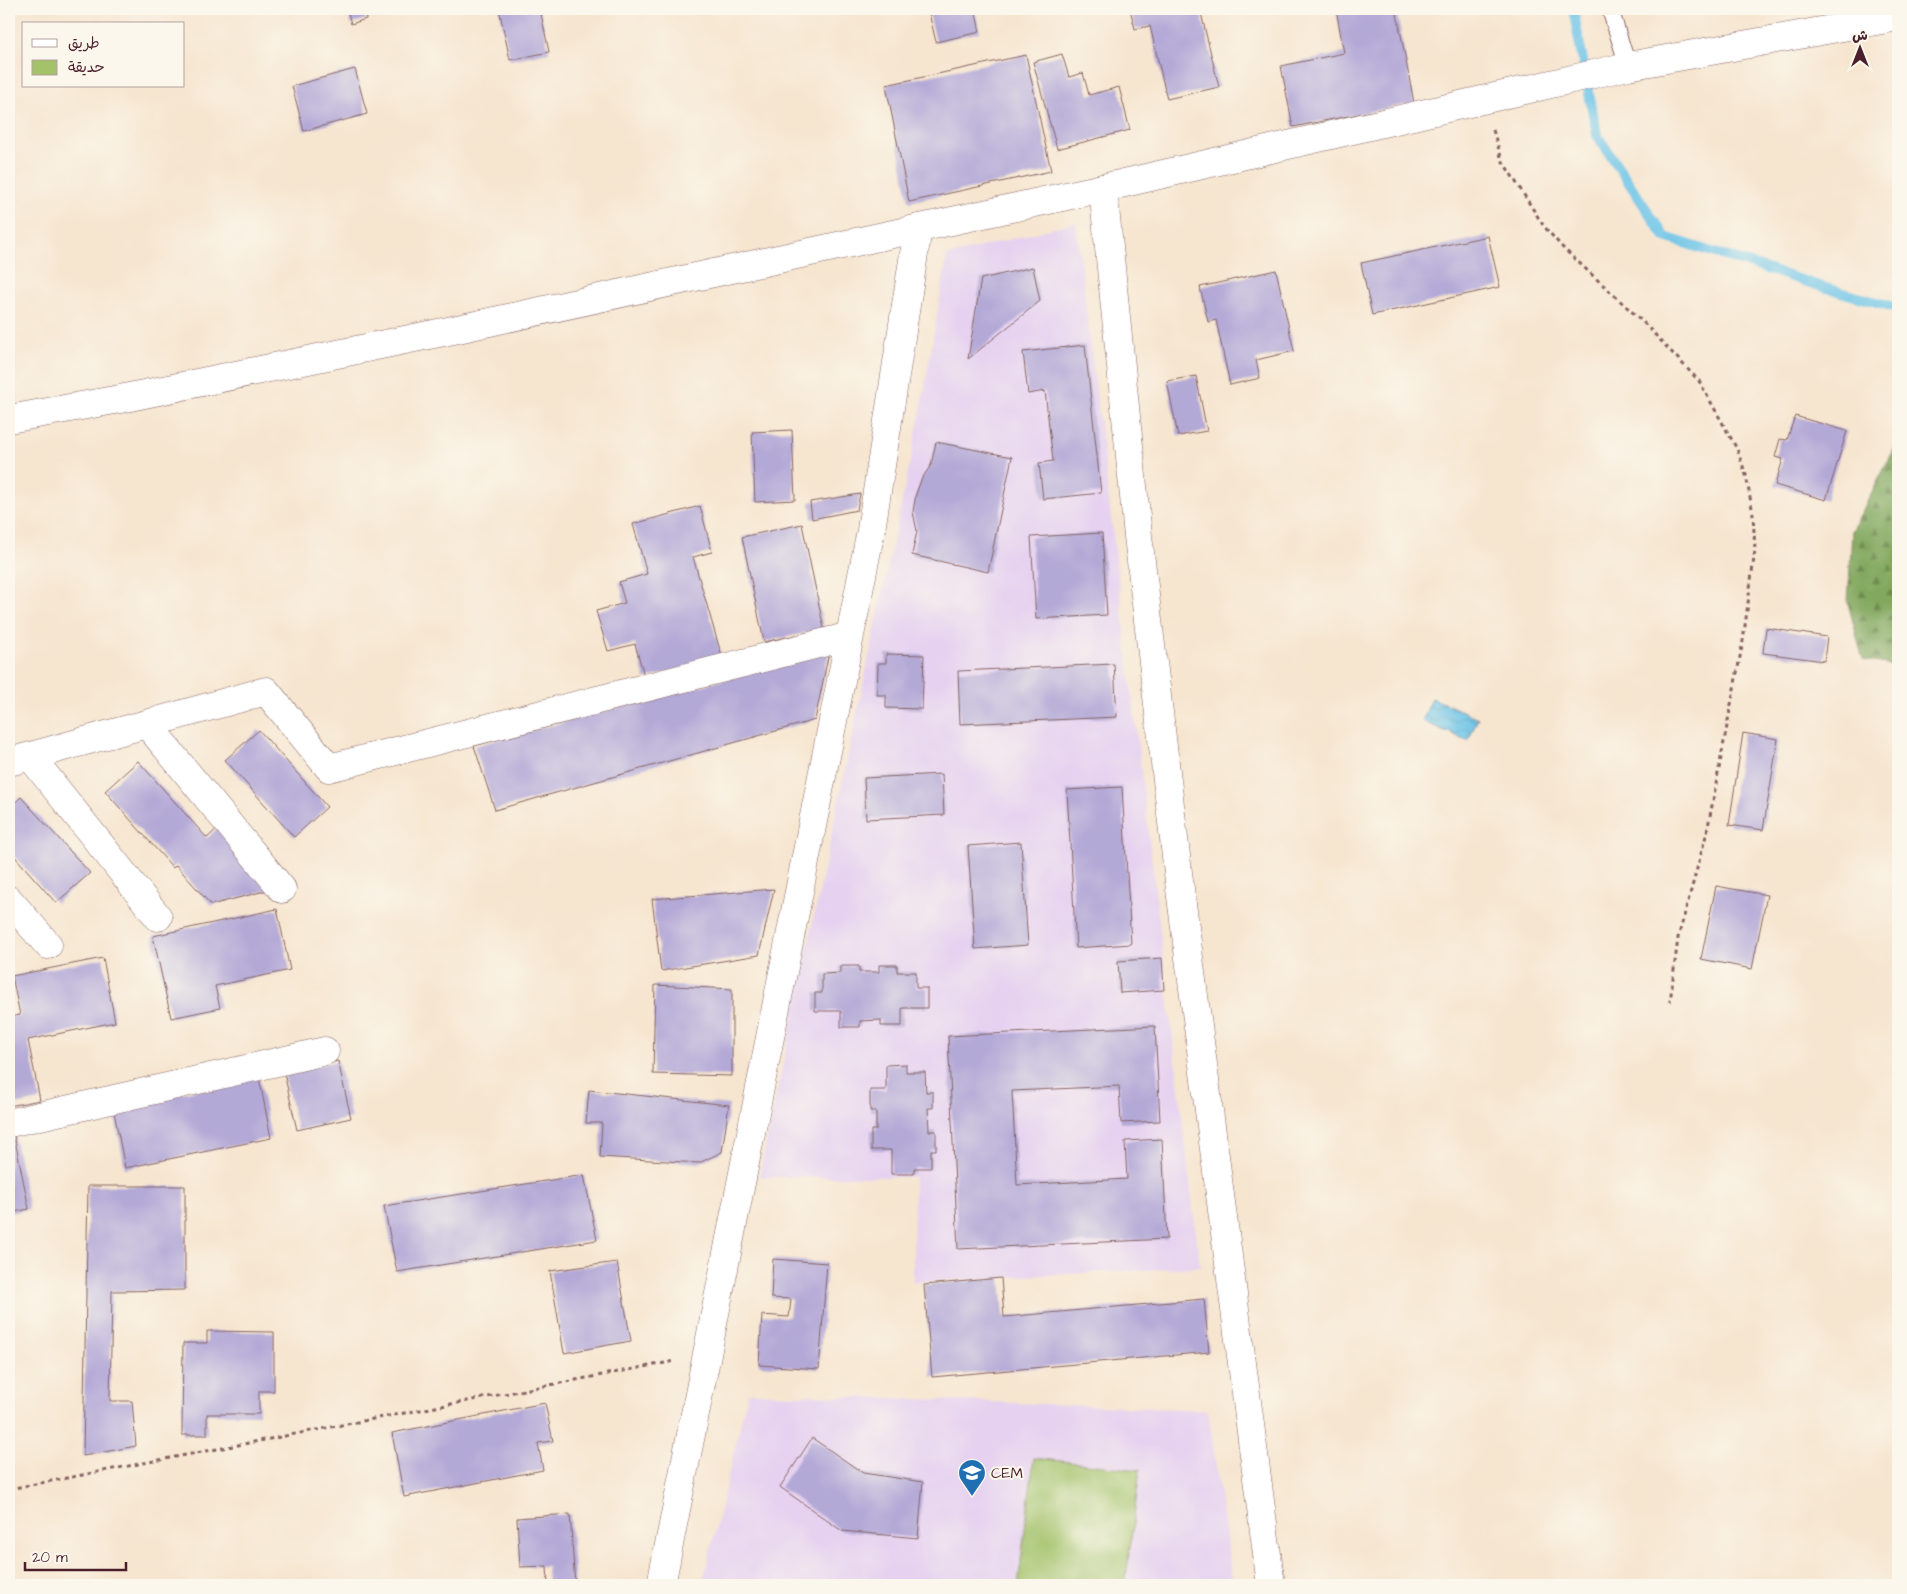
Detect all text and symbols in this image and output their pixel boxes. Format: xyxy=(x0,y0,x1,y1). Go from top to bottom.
legend xyxy=(22,22,185,88)
north arrow xyxy=(1834,22,1884,72)
text: ش xyxy=(1852,26,1868,46)
text: طريق xyxy=(68,33,100,54)
text: حديقة xyxy=(68,57,105,78)
school or university icon: CEM xyxy=(957,1458,987,1497)
place label: CEM xyxy=(991,1463,1023,1484)
scale bar xyxy=(25,1539,126,1571)
text: 20 m xyxy=(32,1547,68,1568)

